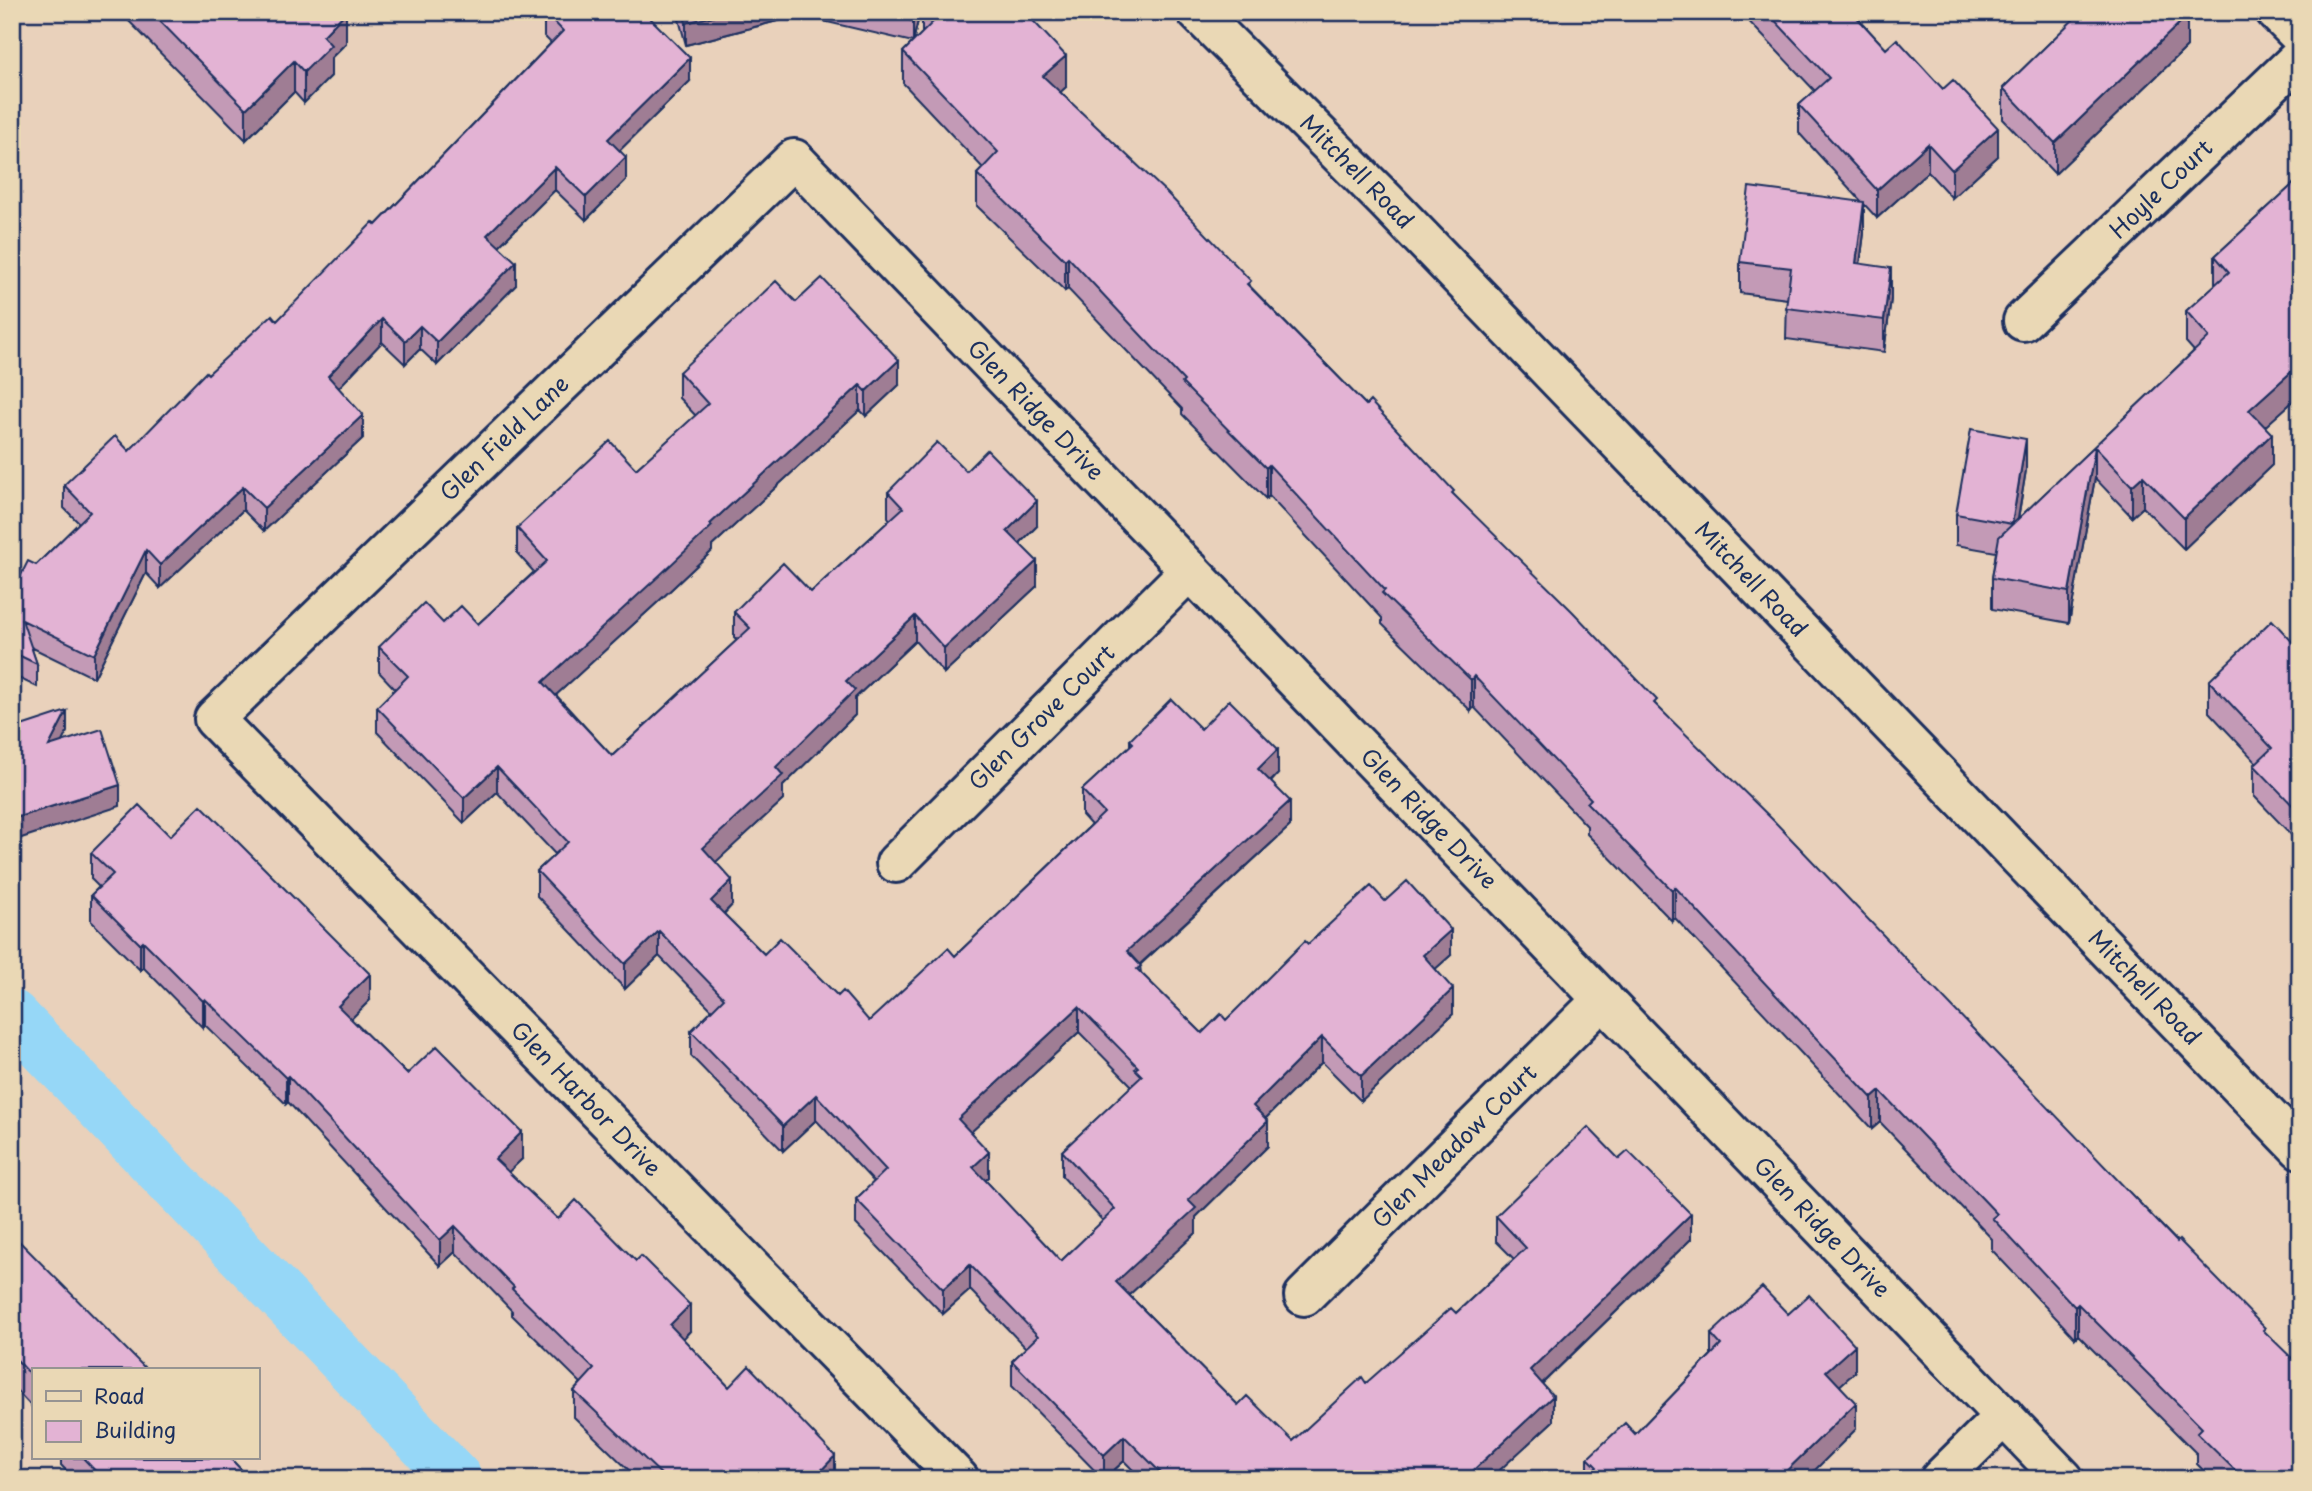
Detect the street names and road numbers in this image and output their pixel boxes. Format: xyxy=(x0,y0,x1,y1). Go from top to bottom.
street label: Mitchell Road xyxy=(1293,106,1423,236)
street label: Hoyle Court xyxy=(2101,130,2220,246)
street label: Glen Ridge Drive xyxy=(960,331,1113,488)
street label: Glen Field Lane xyxy=(431,366,576,509)
street label: Mitchell Road xyxy=(1687,512,1816,644)
street label: Glen Grove Court xyxy=(960,635,1122,798)
street label: Glen Ridge Drive xyxy=(1353,739,1506,896)
street label: Mitchell Road xyxy=(2081,921,2210,1053)
street label: Glen Harbor Drive xyxy=(503,1012,671,1184)
street label: Glen Meadow Court xyxy=(1363,1055,1544,1236)
street label: Glen Ridge Drive xyxy=(1746,1148,1899,1305)

